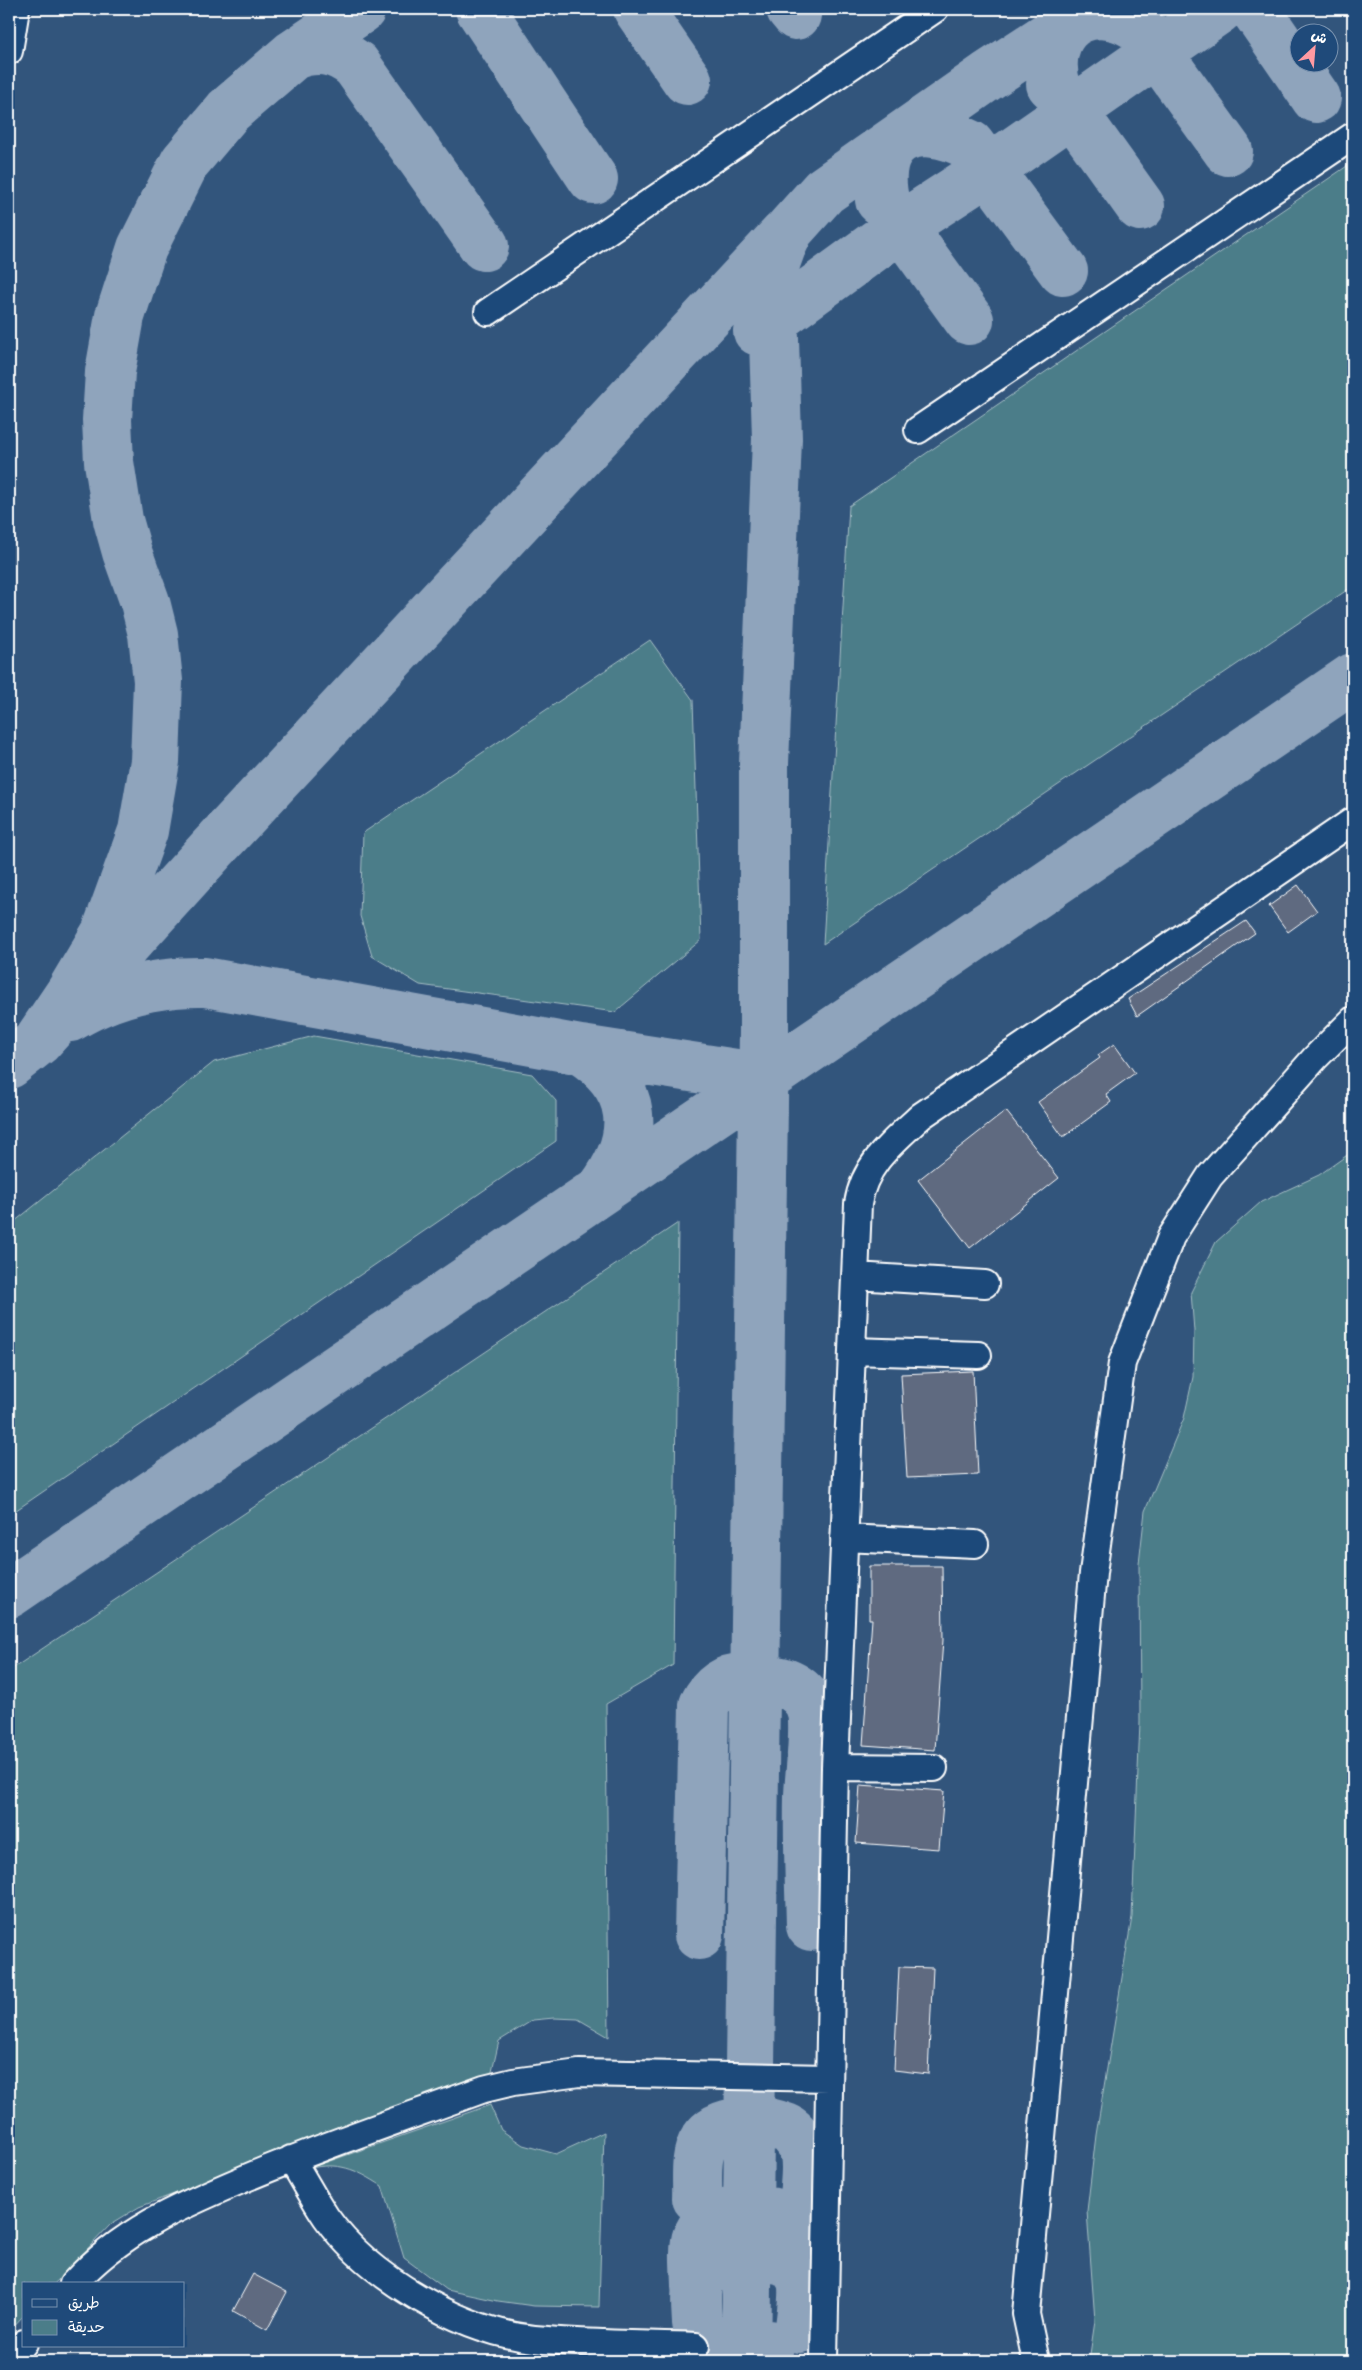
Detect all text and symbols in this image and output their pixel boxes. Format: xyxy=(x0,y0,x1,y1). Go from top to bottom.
north arrow xyxy=(1290,22,1340,72)
text: ش xyxy=(1309,26,1330,48)
legend xyxy=(22,2282,185,2348)
text: طريق xyxy=(68,2294,100,2313)
text: حديقة xyxy=(68,2318,105,2337)

